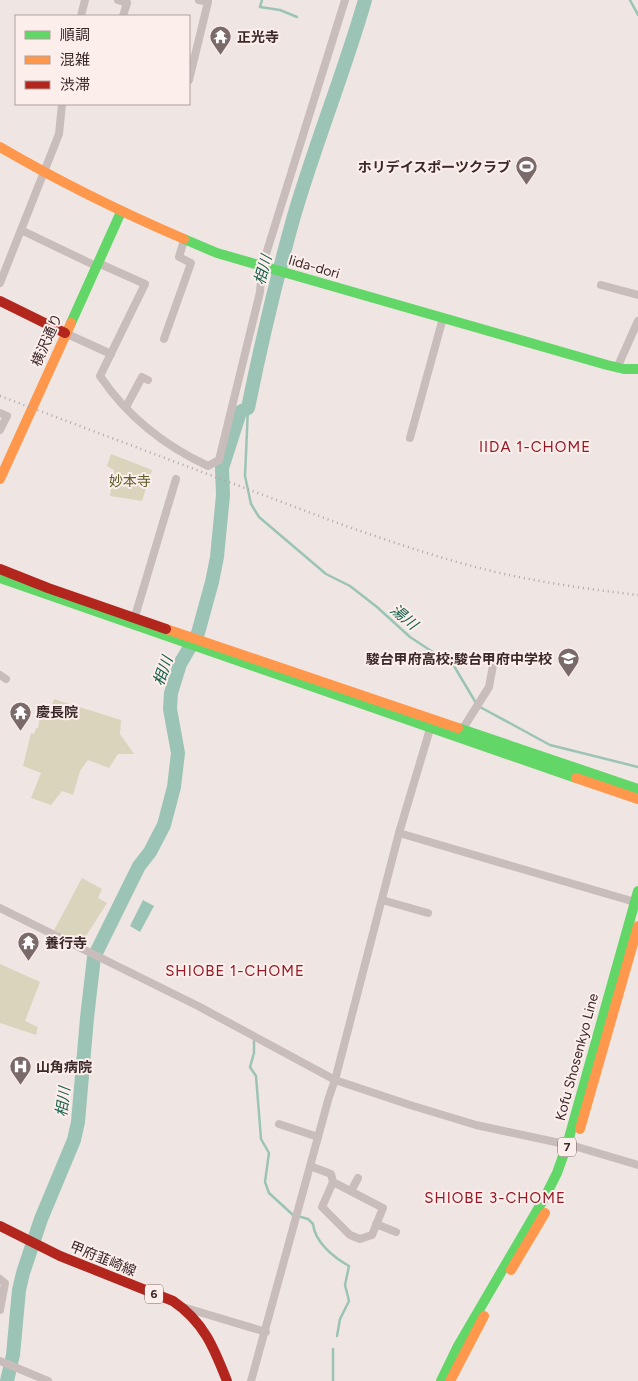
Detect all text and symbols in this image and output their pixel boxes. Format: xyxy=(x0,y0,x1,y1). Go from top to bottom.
legend xyxy=(15,15,190,105)
temple icon: 正光寺 xyxy=(209,25,233,56)
text: 順調 xyxy=(60,26,90,44)
place label: 正光寺 xyxy=(237,29,279,46)
text: 混雑 xyxy=(60,51,90,69)
text: 渋滞 xyxy=(60,76,90,94)
sports icon: ホリデイスポーツクラブ xyxy=(515,155,539,186)
place label: ホリデイスポーツクラブ xyxy=(358,159,511,176)
water label: 相川 xyxy=(250,251,276,287)
street label: Iida-dori xyxy=(286,252,342,282)
street label: 横沢通り xyxy=(28,311,66,369)
district label: IIDA 1-CHOME xyxy=(479,438,591,456)
park label: 妙本寺 xyxy=(109,473,151,490)
water label: 湯川 xyxy=(387,600,423,635)
school or university icon: 駿台甲府高校;駿台甲府中学校 xyxy=(556,647,580,678)
place label: 駿台甲府高校;駿台甲府中学校 xyxy=(366,651,552,668)
water label: 相川 xyxy=(150,652,177,688)
temple icon: 慶長院 xyxy=(8,700,32,731)
place label: 慶長院 xyxy=(36,704,78,721)
temple icon: 養行寺 xyxy=(17,931,41,962)
place label: 養行寺 xyxy=(45,935,87,952)
district label: SHIOBE 1-CHOME xyxy=(165,962,305,980)
street label: Kofu Shosenkyo Line xyxy=(552,991,602,1122)
hospital icon: 山角病院 xyxy=(8,1055,32,1086)
place label: 山角病院 xyxy=(36,1059,92,1076)
water label: 相川 xyxy=(52,1084,74,1118)
road number: 7 xyxy=(558,1138,576,1156)
district label: SHIOBE 3-CHOME xyxy=(424,1189,566,1207)
street label: 甲府韮崎線 xyxy=(67,1238,139,1280)
road number: 6 xyxy=(145,1285,163,1304)

